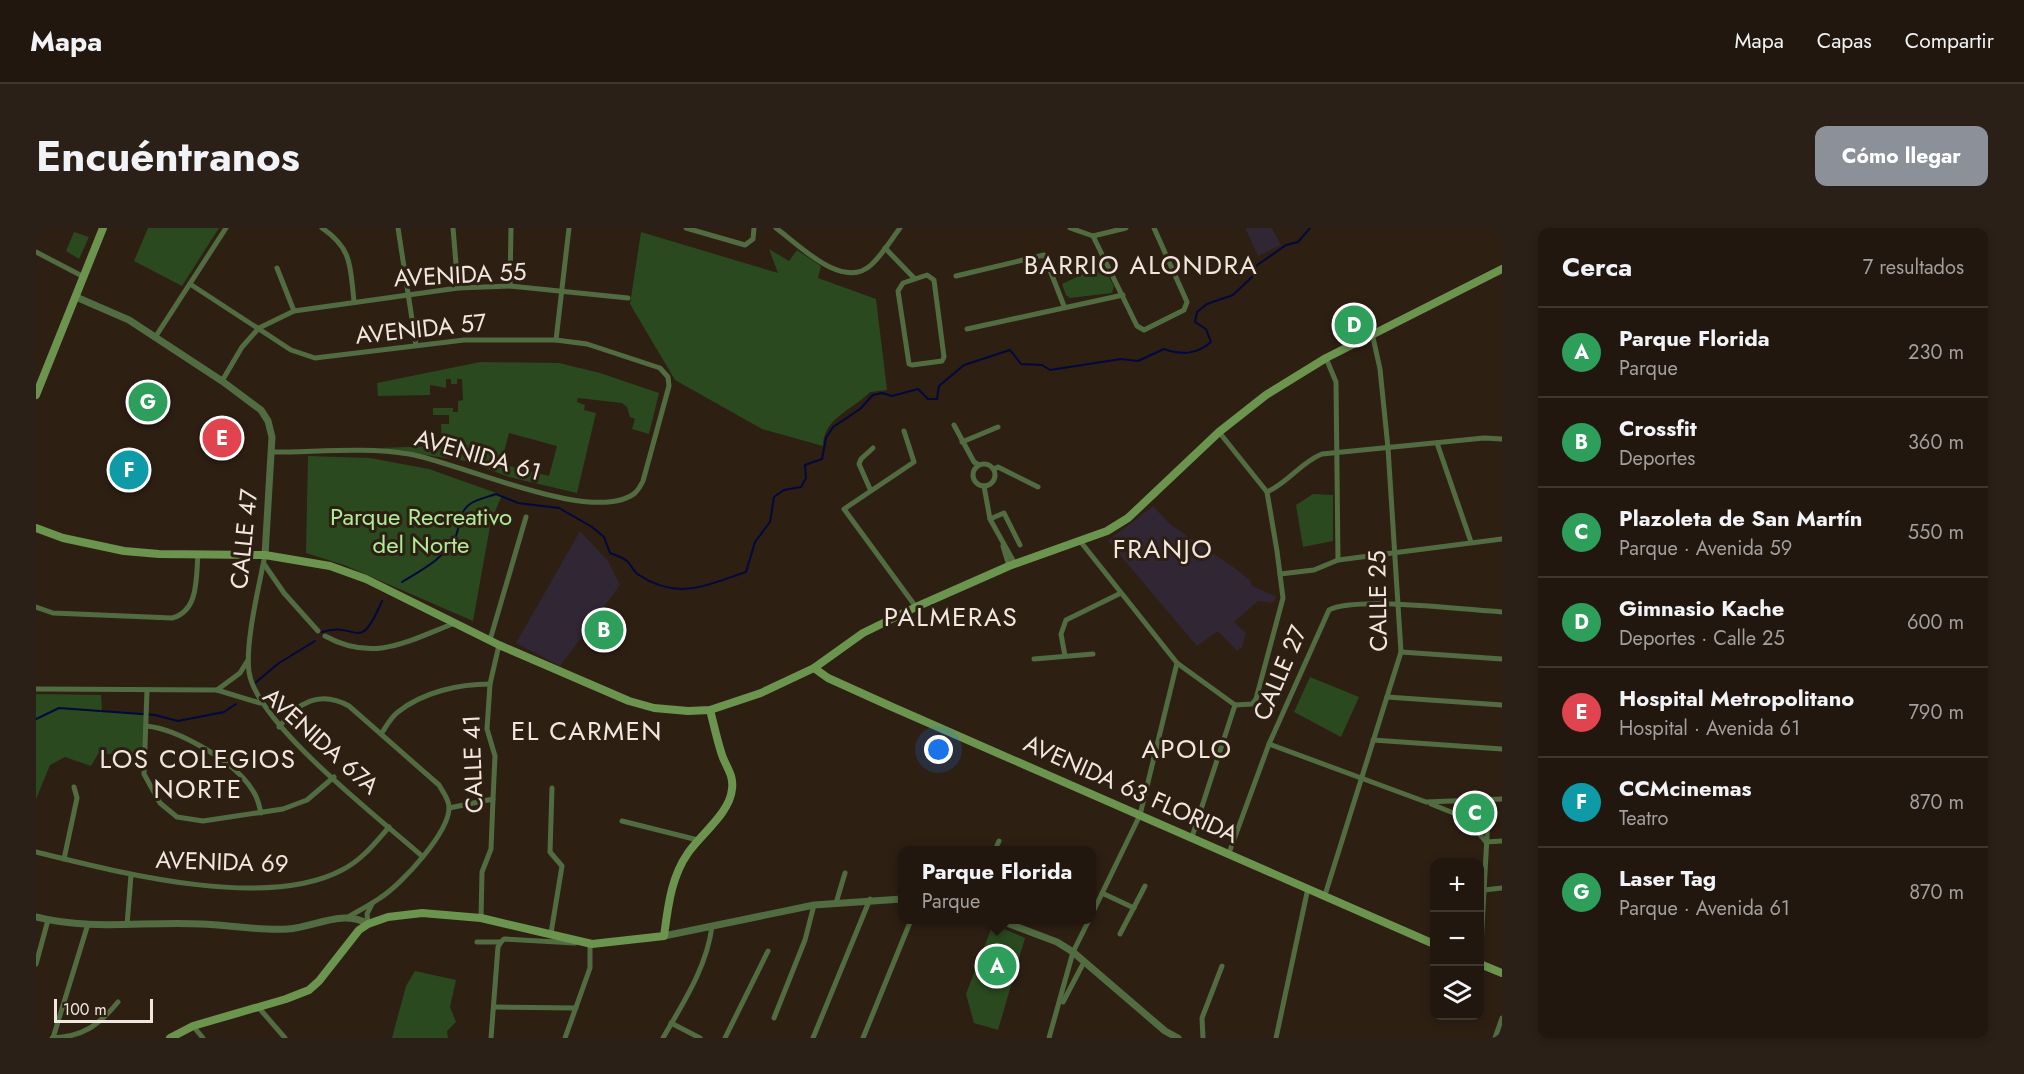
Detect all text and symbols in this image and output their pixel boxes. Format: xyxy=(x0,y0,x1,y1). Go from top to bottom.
text: Mapa xyxy=(30,21,102,62)
text: Mapa xyxy=(1735,26,1784,56)
text: Capas xyxy=(1817,26,1872,56)
text: Compartir xyxy=(1905,26,1994,56)
text: Encuéntranos xyxy=(36,126,300,187)
button: Cómo llegar xyxy=(1815,126,1988,186)
district label: BARRIO ALONDRA xyxy=(1024,246,1258,284)
text: Cerca xyxy=(1562,248,1632,286)
text: 7 resultados xyxy=(1863,253,1964,282)
street label: AVENIDA 55 xyxy=(393,254,527,295)
pin: D xyxy=(1334,302,1374,348)
street label: AVENIDA 57 xyxy=(354,304,489,353)
text: Parque Florida xyxy=(1619,322,1770,354)
text: A xyxy=(1574,338,1589,367)
text: 230 m xyxy=(1908,338,1964,367)
text: Parque xyxy=(1619,354,1678,383)
pin: G xyxy=(128,380,168,424)
text: Crossfit xyxy=(1619,412,1697,444)
pin: E xyxy=(202,416,242,460)
street label: AVENIDA 61 xyxy=(411,420,546,489)
text: B xyxy=(1575,428,1588,457)
text: 360 m xyxy=(1908,428,1964,457)
text: Deportes xyxy=(1619,444,1695,473)
pin: F xyxy=(110,448,148,492)
street label: CALLE 47 xyxy=(221,487,266,591)
park label: Parque Recreativo del Norte xyxy=(330,499,512,562)
text: Plazoleta de San Martín xyxy=(1619,502,1863,534)
text: C xyxy=(1574,518,1589,547)
text: 550 m xyxy=(1908,518,1964,547)
district label: FRANJO xyxy=(1113,530,1213,568)
text: Parque · Avenida 59 xyxy=(1619,534,1792,563)
street label: CALLE 25 xyxy=(1359,550,1396,652)
text: Gimnasio Kache xyxy=(1619,592,1784,624)
district label: PALMERAS xyxy=(884,598,1018,636)
pin: B xyxy=(584,608,624,652)
text: D xyxy=(1574,608,1589,637)
text: 600 m xyxy=(1907,608,1964,637)
street label: CALLE 27 xyxy=(1244,619,1315,726)
text: Deportes · Calle 25 xyxy=(1619,624,1785,653)
street label: AVENIDA 67A xyxy=(256,679,387,802)
text: Hospital Metropolitano xyxy=(1619,682,1854,714)
text: E xyxy=(1575,698,1588,727)
text: 790 m xyxy=(1908,698,1964,727)
district label: EL CARMEN xyxy=(511,712,663,750)
street label: CALLE 41 xyxy=(453,714,492,814)
text: Hospital · Avenida 61 xyxy=(1619,714,1800,743)
street label: AVENIDA 63 FLORIDA xyxy=(1018,725,1244,852)
district label: APOLO xyxy=(1142,730,1232,768)
your location xyxy=(924,735,953,764)
district label: LOS COLEGIOS NORTE xyxy=(99,740,297,808)
text: CCMcinemas xyxy=(1619,772,1752,804)
text: F xyxy=(1576,788,1587,817)
text: 870 m xyxy=(1909,788,1964,817)
pin: C xyxy=(1456,790,1494,836)
text: Teatro xyxy=(1619,804,1669,833)
street label: AVENIDA 69 xyxy=(155,842,289,881)
popup xyxy=(898,846,1096,924)
text: Parque Florida xyxy=(922,855,1072,887)
map controls xyxy=(1430,858,1484,1020)
button: + xyxy=(1430,858,1484,912)
text: Laser Tag xyxy=(1619,862,1716,894)
text: G xyxy=(1573,878,1590,907)
text: 870 m xyxy=(1909,878,1964,907)
text: Parque xyxy=(922,887,980,916)
text: Parque · Avenida 61 xyxy=(1619,894,1790,923)
button: − xyxy=(1430,912,1484,966)
pin: A xyxy=(978,944,1016,988)
button: layers xyxy=(1430,966,1484,1020)
scale bar xyxy=(54,996,153,1024)
text: 100 m xyxy=(63,998,107,1021)

